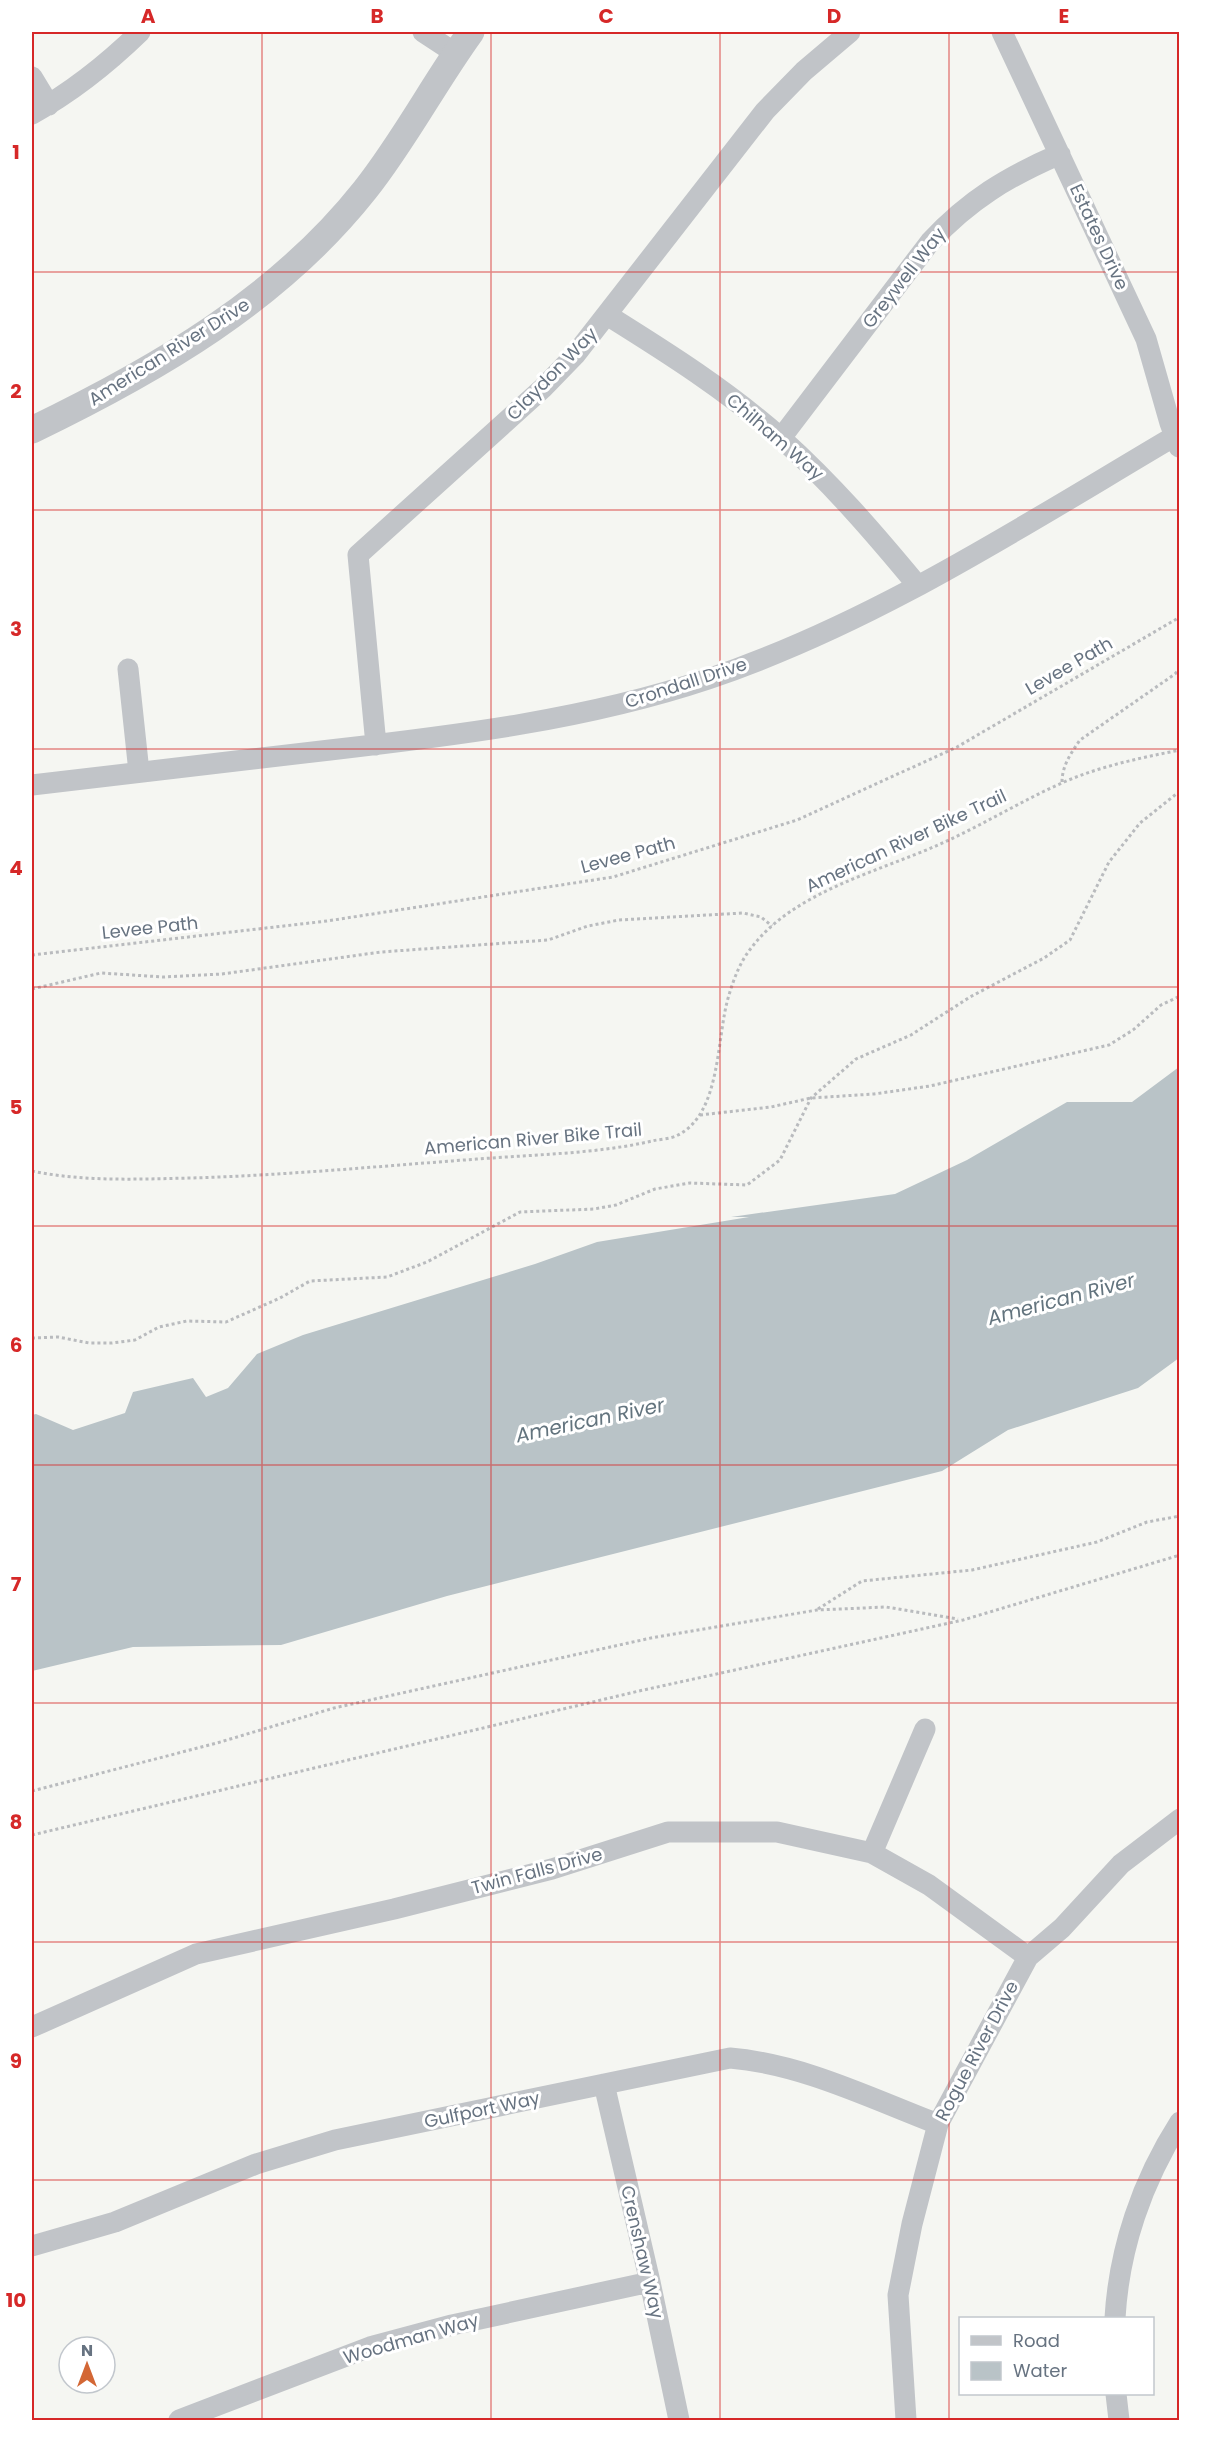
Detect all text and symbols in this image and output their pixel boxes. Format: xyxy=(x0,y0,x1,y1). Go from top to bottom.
text: A xyxy=(141,2,156,30)
text: B xyxy=(370,2,384,30)
text: C xyxy=(598,2,614,30)
text: D xyxy=(827,2,841,30)
text: E xyxy=(1059,2,1069,30)
text: 1 xyxy=(12,138,20,166)
street label: Estates Drive xyxy=(1064,180,1135,294)
street label: Greywell Way xyxy=(856,222,951,333)
street label: American River Drive xyxy=(83,292,254,411)
street label: Claydon Way xyxy=(501,322,602,426)
text: 2 xyxy=(10,377,22,405)
street label: Chilham Way xyxy=(721,387,829,486)
text: 3 xyxy=(10,615,22,643)
street label: Levee Path xyxy=(1021,631,1117,701)
street label: Crondall Drive xyxy=(622,651,750,714)
street label: American River Bike Trail xyxy=(801,783,1010,898)
street label: Levee Path xyxy=(578,830,678,879)
text: 4 xyxy=(9,854,23,882)
street label: Levee Path xyxy=(100,910,199,945)
text: 5 xyxy=(10,1093,23,1121)
street label: American River Bike Trail xyxy=(423,1117,643,1160)
water label: American River xyxy=(983,1266,1138,1332)
text: 6 xyxy=(10,1331,22,1359)
water label: American River xyxy=(512,1390,667,1450)
text: 7 xyxy=(11,1570,22,1598)
text: 8 xyxy=(10,1808,22,1836)
street label: Twin Falls Drive xyxy=(469,1841,605,1900)
street label: Rogue River Drive xyxy=(929,1976,1024,2125)
text: 9 xyxy=(10,2047,22,2075)
street label: Gulfport Way xyxy=(422,2085,542,2134)
street label: Crenshaw Way xyxy=(615,2183,670,2321)
text: 10 xyxy=(6,2286,26,2314)
street label: Woodman Way xyxy=(340,2307,481,2370)
legend xyxy=(959,2317,1154,2395)
text: Road xyxy=(1013,2328,1060,2353)
north arrow xyxy=(57,2335,117,2395)
text: N xyxy=(81,2339,93,2362)
text: Water xyxy=(1013,2358,1067,2383)

